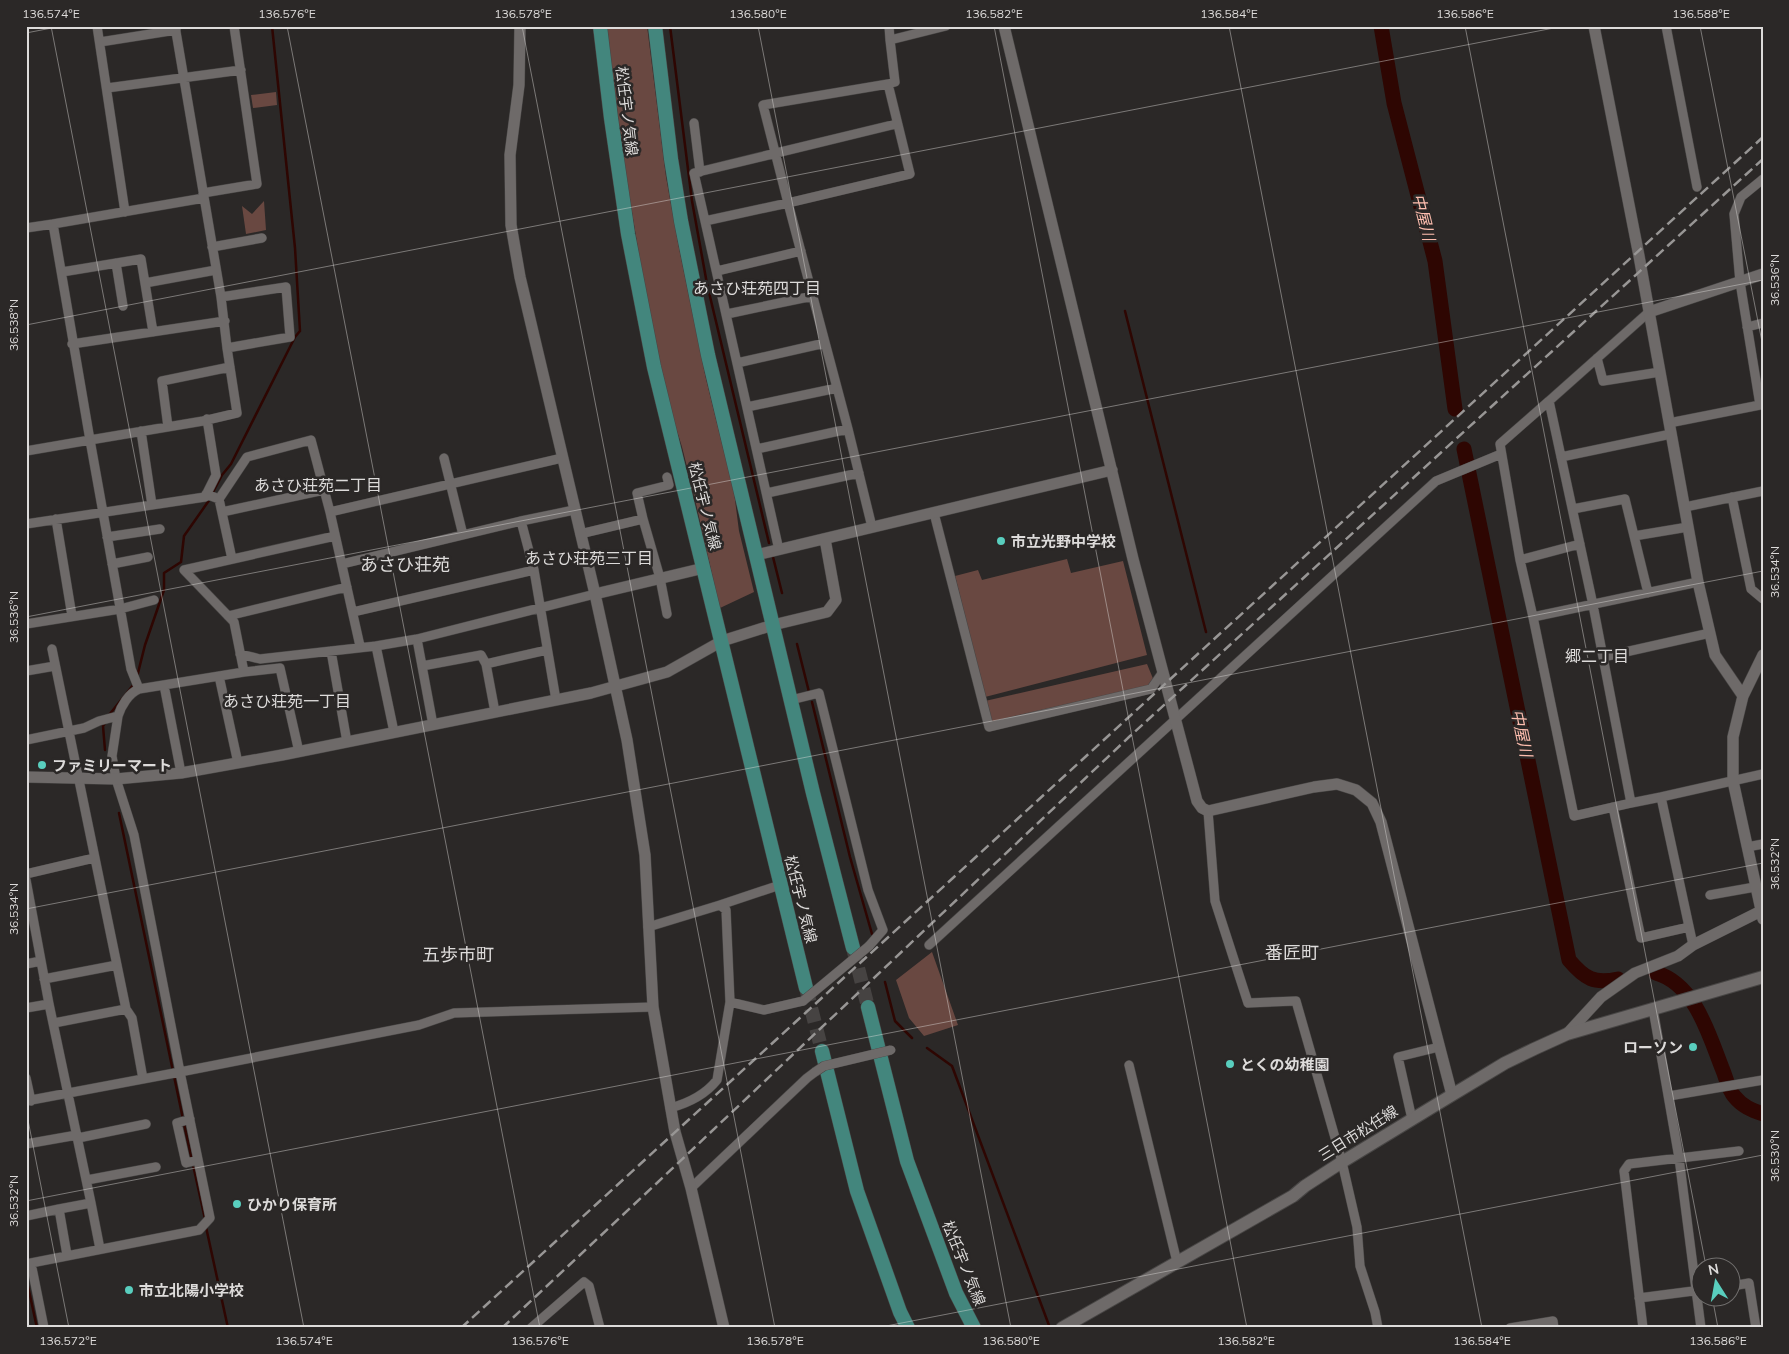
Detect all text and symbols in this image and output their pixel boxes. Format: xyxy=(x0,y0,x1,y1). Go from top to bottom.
text: 136.574°E xyxy=(22,6,80,21)
text: 136.576°E xyxy=(258,6,316,21)
text: 136.578°E xyxy=(494,6,552,21)
text: 136.580°E xyxy=(729,6,787,21)
text: 136.582°E xyxy=(965,6,1023,21)
text: 136.584°E xyxy=(1200,6,1258,21)
text: 136.586°E xyxy=(1436,6,1494,21)
text: 136.588°E xyxy=(1672,6,1730,21)
street label: 松任宇ノ気線 xyxy=(612,65,642,157)
water label: 中屋川 xyxy=(1408,191,1440,245)
text: 36.536°N xyxy=(1767,254,1782,306)
district label: あさひ荘苑四丁目 xyxy=(693,278,821,298)
text: 36.538°N xyxy=(6,299,21,351)
street label: 松任宇ノ気線 xyxy=(685,460,725,552)
district label: あさひ荘苑二丁目 xyxy=(254,475,382,495)
place label: 市立光野中学校 xyxy=(1011,532,1116,551)
marker: 市立光野中学校 xyxy=(995,535,1007,547)
text: 36.534°N xyxy=(1767,546,1782,598)
district label: あさひ荘苑三丁目 xyxy=(525,548,653,568)
district label: あさひ荘苑 xyxy=(360,553,450,576)
text: 36.536°N xyxy=(6,591,21,643)
district label: 郷二丁目 xyxy=(1565,646,1629,666)
district label: あさひ荘苑一丁目 xyxy=(223,691,351,711)
water label: 中屋川 xyxy=(1507,707,1537,761)
place label: ファミリーマート xyxy=(52,756,172,775)
marker: ファミリーマート xyxy=(36,759,48,771)
text: 36.532°N xyxy=(1767,838,1782,890)
street label: 松任宇ノ気線 xyxy=(781,853,821,945)
text: 36.534°N xyxy=(6,883,21,935)
district label: 番匠町 xyxy=(1265,941,1319,964)
district label: 五歩市町 xyxy=(422,943,494,966)
place label: ローソン xyxy=(1623,1038,1683,1057)
marker: ローソン xyxy=(1687,1041,1699,1053)
place label: とくの幼稚園 xyxy=(1240,1055,1330,1074)
marker: とくの幼稚園 xyxy=(1224,1058,1236,1070)
street label: 三日市松任線 xyxy=(1315,1101,1401,1165)
text: 36.530°N xyxy=(1767,1130,1782,1182)
text: 36.532°N xyxy=(6,1175,21,1227)
place label: ひかり保育所 xyxy=(247,1195,337,1214)
marker: ひかり保育所 xyxy=(231,1198,243,1210)
street label: 松任宇ノ気線 xyxy=(938,1218,990,1308)
north arrow xyxy=(1692,1256,1742,1306)
text: N xyxy=(1707,1259,1720,1279)
place label: 市立北陽小学校 xyxy=(139,1281,244,1300)
marker: 市立北陽小学校 xyxy=(123,1284,135,1296)
text: 136.572°E xyxy=(39,1333,97,1348)
text: 136.574°E xyxy=(275,1333,333,1348)
text: 136.576°E xyxy=(511,1333,569,1348)
text: 136.578°E xyxy=(746,1333,804,1348)
text: 136.580°E xyxy=(982,1333,1040,1348)
text: 136.582°E xyxy=(1217,1333,1275,1348)
text: 136.584°E xyxy=(1453,1333,1511,1348)
text: 136.586°E xyxy=(1689,1333,1747,1348)

